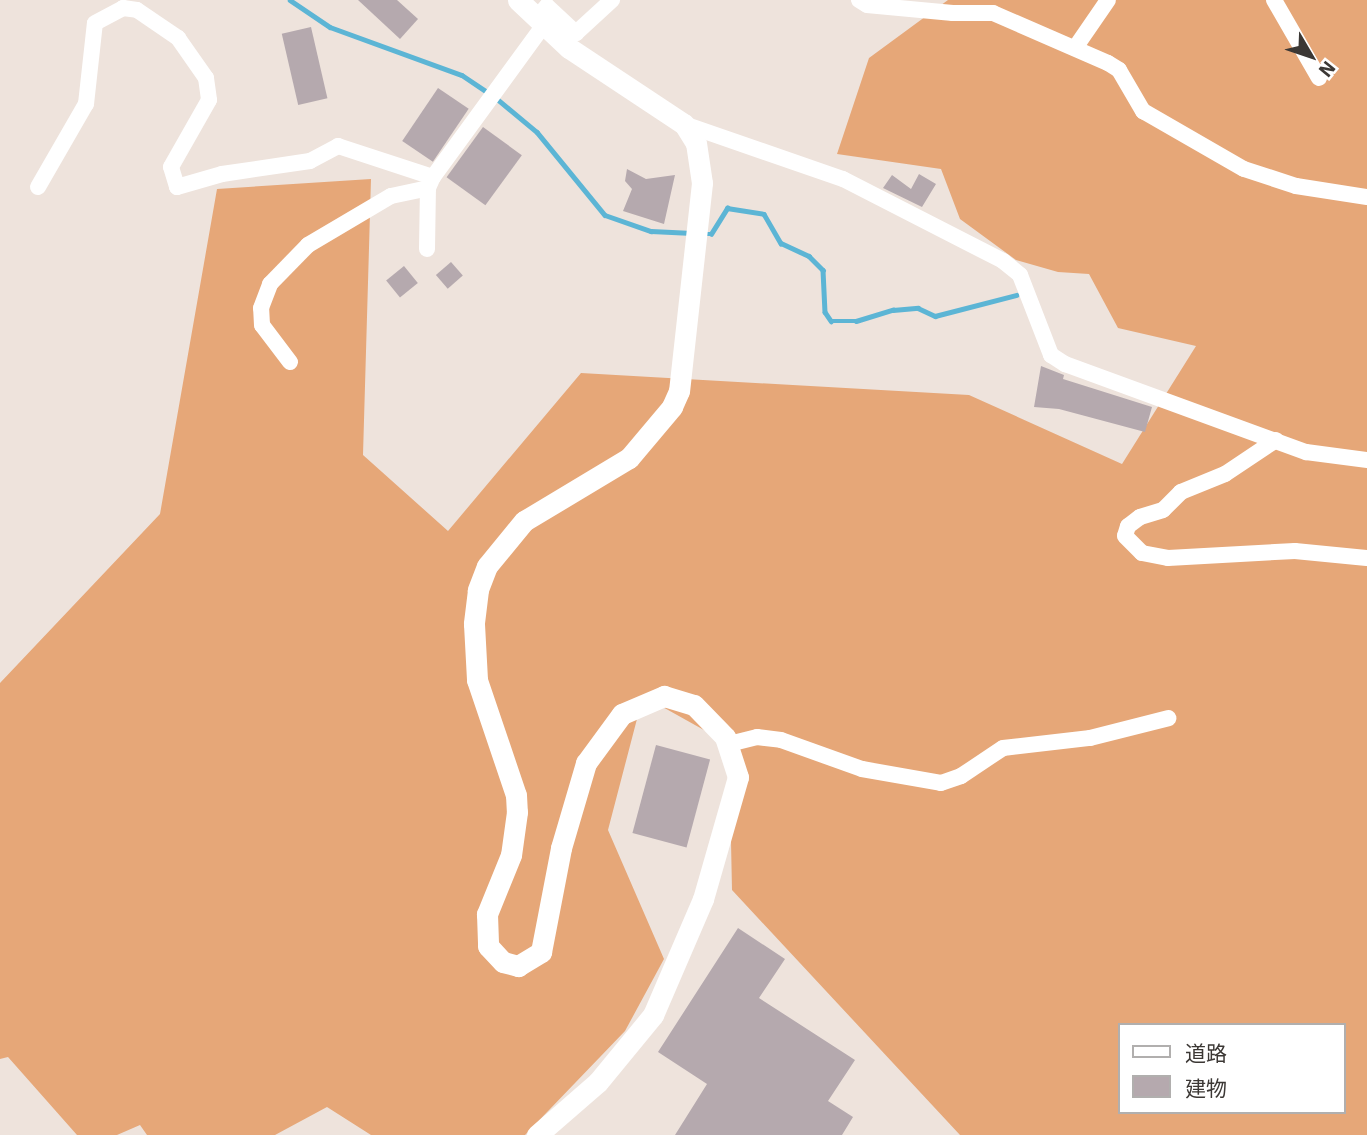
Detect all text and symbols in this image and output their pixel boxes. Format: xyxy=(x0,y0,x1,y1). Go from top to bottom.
north arrow xyxy=(1276,21,1346,91)
text: N xyxy=(1314,56,1341,82)
legend xyxy=(1118,1023,1346,1114)
text: 道路 xyxy=(1185,1039,1227,1067)
text: 建物 xyxy=(1185,1074,1227,1102)

